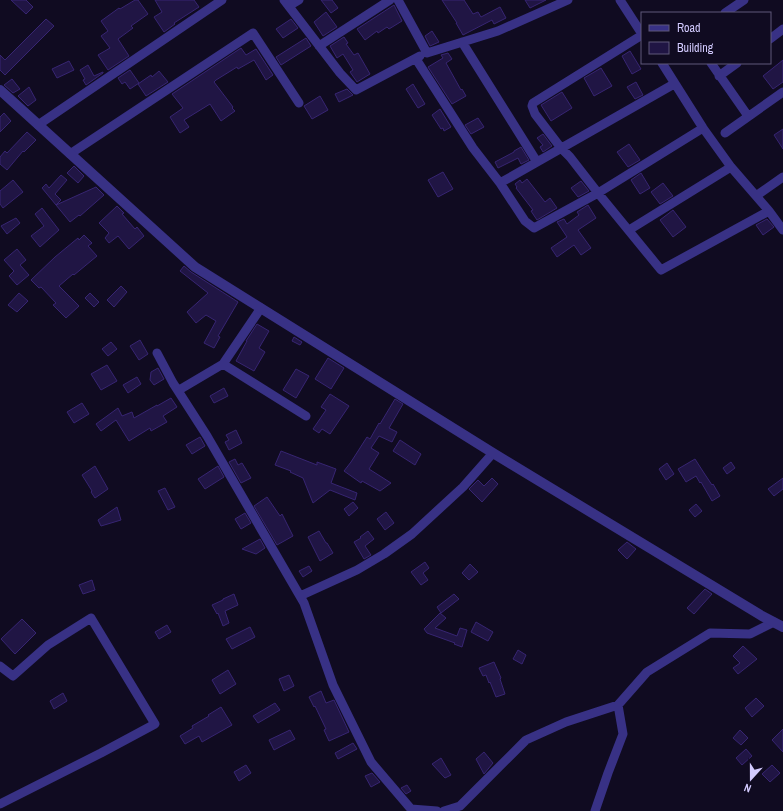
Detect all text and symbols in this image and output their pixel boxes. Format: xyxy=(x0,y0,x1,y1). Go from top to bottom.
legend xyxy=(641,12,771,64)
text: Road xyxy=(677,20,701,36)
text: Building xyxy=(677,40,714,56)
north arrow xyxy=(731,759,771,799)
text: N xyxy=(742,781,753,796)

